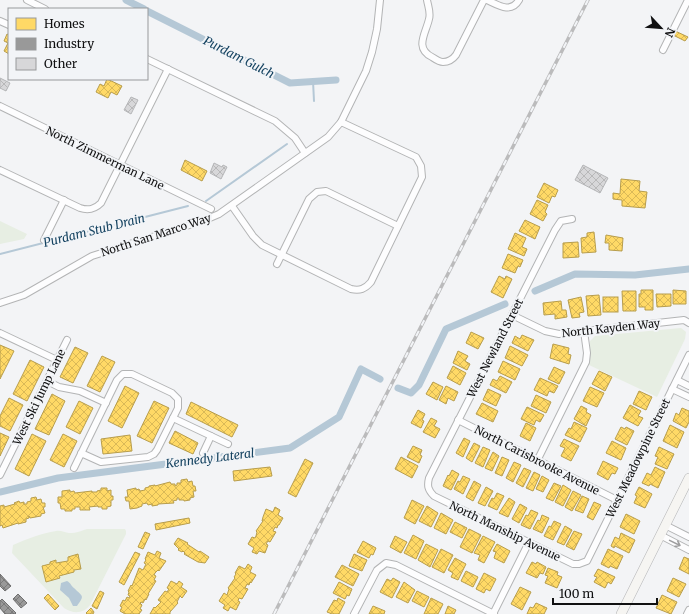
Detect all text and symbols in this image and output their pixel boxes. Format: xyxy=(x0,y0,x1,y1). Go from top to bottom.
legend xyxy=(8,8,148,80)
north arrow xyxy=(641,8,681,48)
text: Homes xyxy=(44,16,85,31)
text: N xyxy=(662,25,678,40)
water label: Purdam Gulch xyxy=(201,33,277,81)
text: Industry xyxy=(44,36,94,51)
text: Other xyxy=(44,56,78,71)
street label: North Zimmerman Lane xyxy=(44,123,167,193)
water label: Purdam Stub Drain xyxy=(42,210,146,250)
street label: North San Marco Way xyxy=(99,210,213,259)
street label: West Newland Street xyxy=(463,295,526,401)
street label: North Kayden Way xyxy=(561,316,661,340)
street label: West Ski Jump Lane xyxy=(9,347,68,448)
street label: West Meadowpine Street xyxy=(603,395,673,521)
street label: North Carisbrooke Avenue xyxy=(472,422,602,498)
water label: Kennedy Lateral xyxy=(164,445,256,471)
street label: North Manship Avenue xyxy=(447,498,563,564)
one-way arrow xyxy=(668,539,680,547)
scale bar xyxy=(553,580,657,606)
text: 100 m xyxy=(559,586,594,601)

